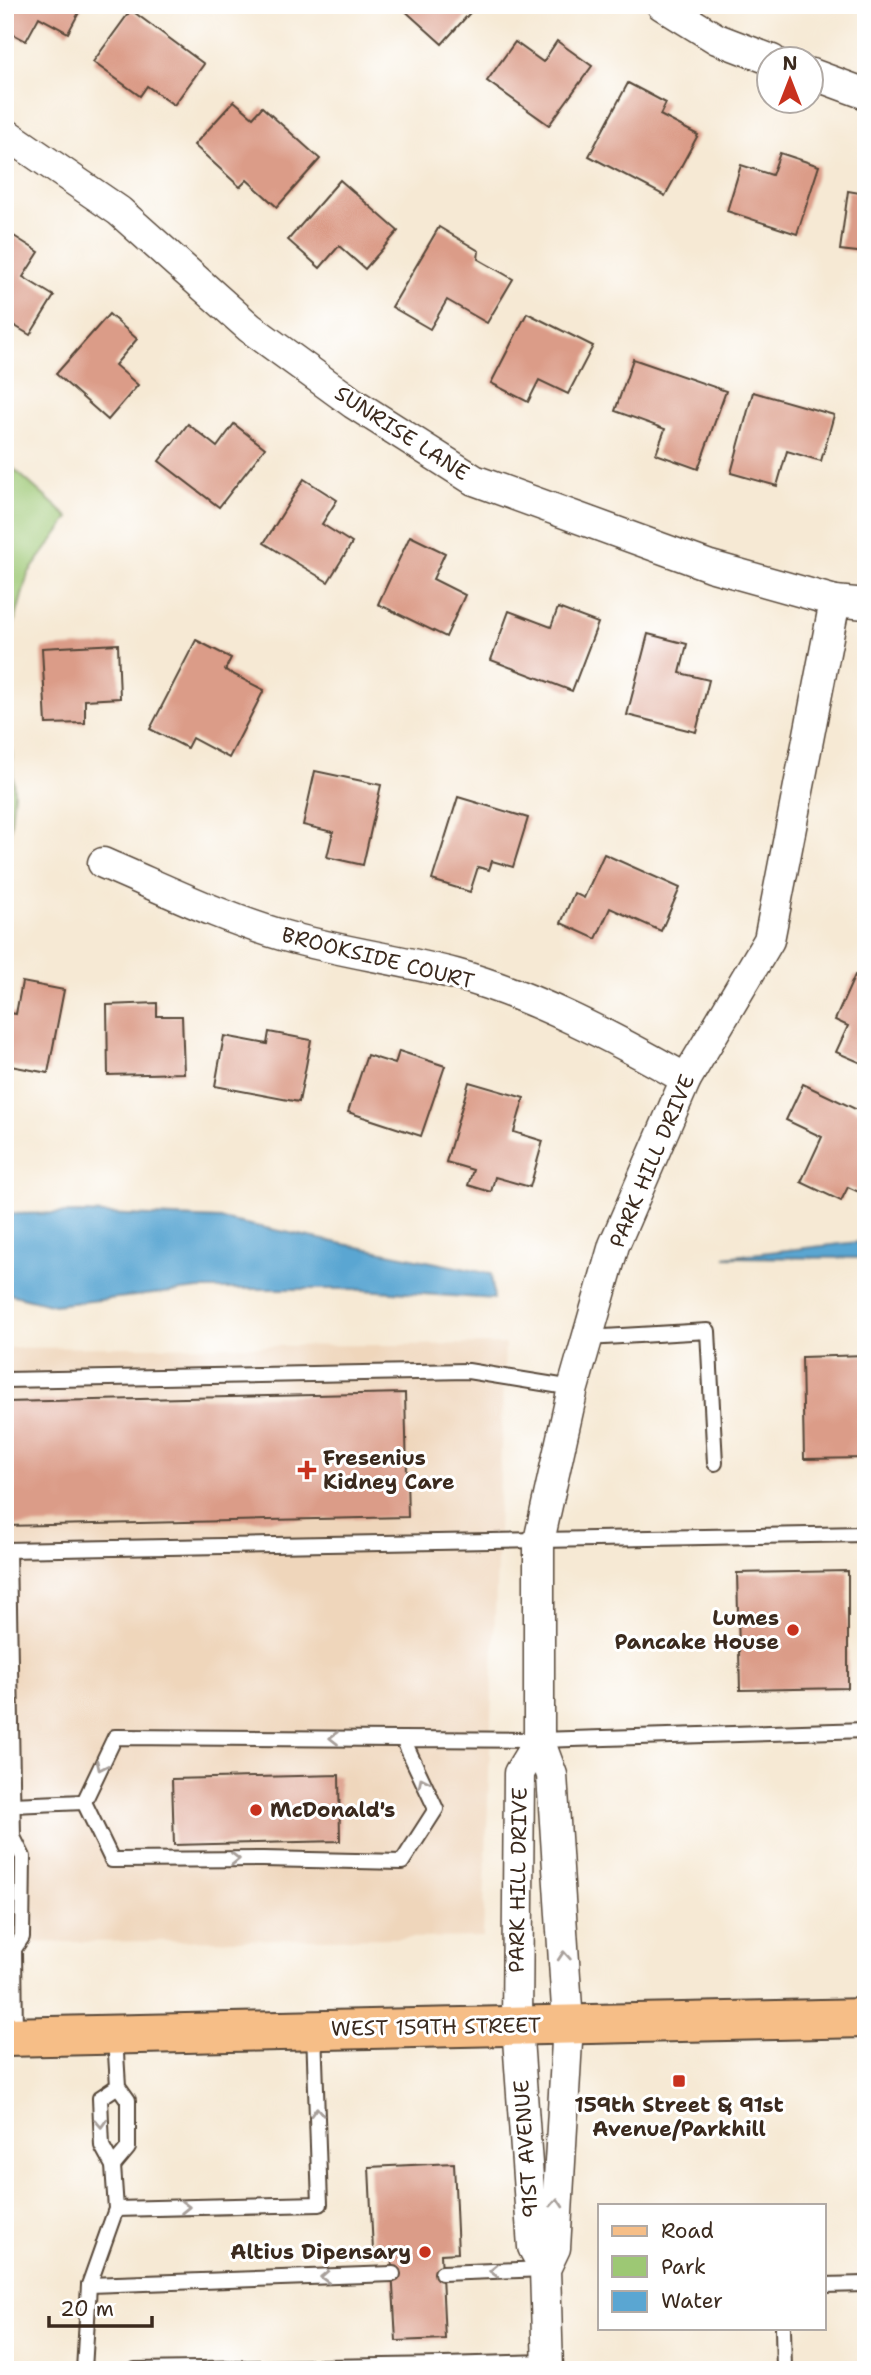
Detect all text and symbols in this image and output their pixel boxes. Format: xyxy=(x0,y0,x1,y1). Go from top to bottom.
north arrow xyxy=(756,46,826,116)
text: N xyxy=(782,51,798,76)
street label: SUNRISE LANE xyxy=(329,379,475,487)
street label: BROOKSIDE COURT xyxy=(279,921,477,995)
street label: PARK HILL DRIVE xyxy=(603,1070,701,1252)
place label: Fresenius Kidney Care xyxy=(323,1444,455,1496)
marker: Fresenius Kidney Care xyxy=(297,1460,317,1480)
place label: Lumes Pancake House xyxy=(615,1604,779,1656)
marker: Lumes Pancake House xyxy=(785,1622,801,1638)
one-way arrow xyxy=(329,1730,339,1746)
one-way arrow xyxy=(95,1759,109,1771)
one-way arrow xyxy=(418,1777,432,1789)
street label: PARK HILL DRIVE xyxy=(502,1787,534,1973)
place label: McDonald's xyxy=(270,1796,395,1824)
marker: McDonald's xyxy=(248,1802,264,1818)
one-way arrow xyxy=(230,1851,241,1867)
one-way arrow xyxy=(557,1950,572,1961)
street label: WEST 159TH STREET xyxy=(331,2011,541,2043)
marker: 159th Street & 91st Avenue/Parkhill xyxy=(671,2073,687,2089)
street label: 91ST AVENUE xyxy=(507,2079,545,2219)
place label: 159th Street & 91st Avenue/Parkhill xyxy=(574,2091,784,2143)
one-way arrow xyxy=(310,2106,325,2117)
one-way arrow xyxy=(93,2118,108,2129)
one-way arrow xyxy=(550,2197,565,2208)
one-way arrow xyxy=(180,2199,190,2215)
legend xyxy=(598,2204,826,2330)
text: Road xyxy=(661,2217,714,2245)
place label: Altius Dipensary xyxy=(230,2238,411,2266)
marker: Altius Dipensary xyxy=(417,2244,433,2260)
text: Park xyxy=(661,2253,706,2281)
one-way arrow xyxy=(488,2263,499,2278)
one-way arrow xyxy=(319,2269,330,2284)
scale bar xyxy=(49,2284,152,2328)
text: Water xyxy=(661,2287,723,2315)
text: 20 m xyxy=(60,2295,114,2323)

